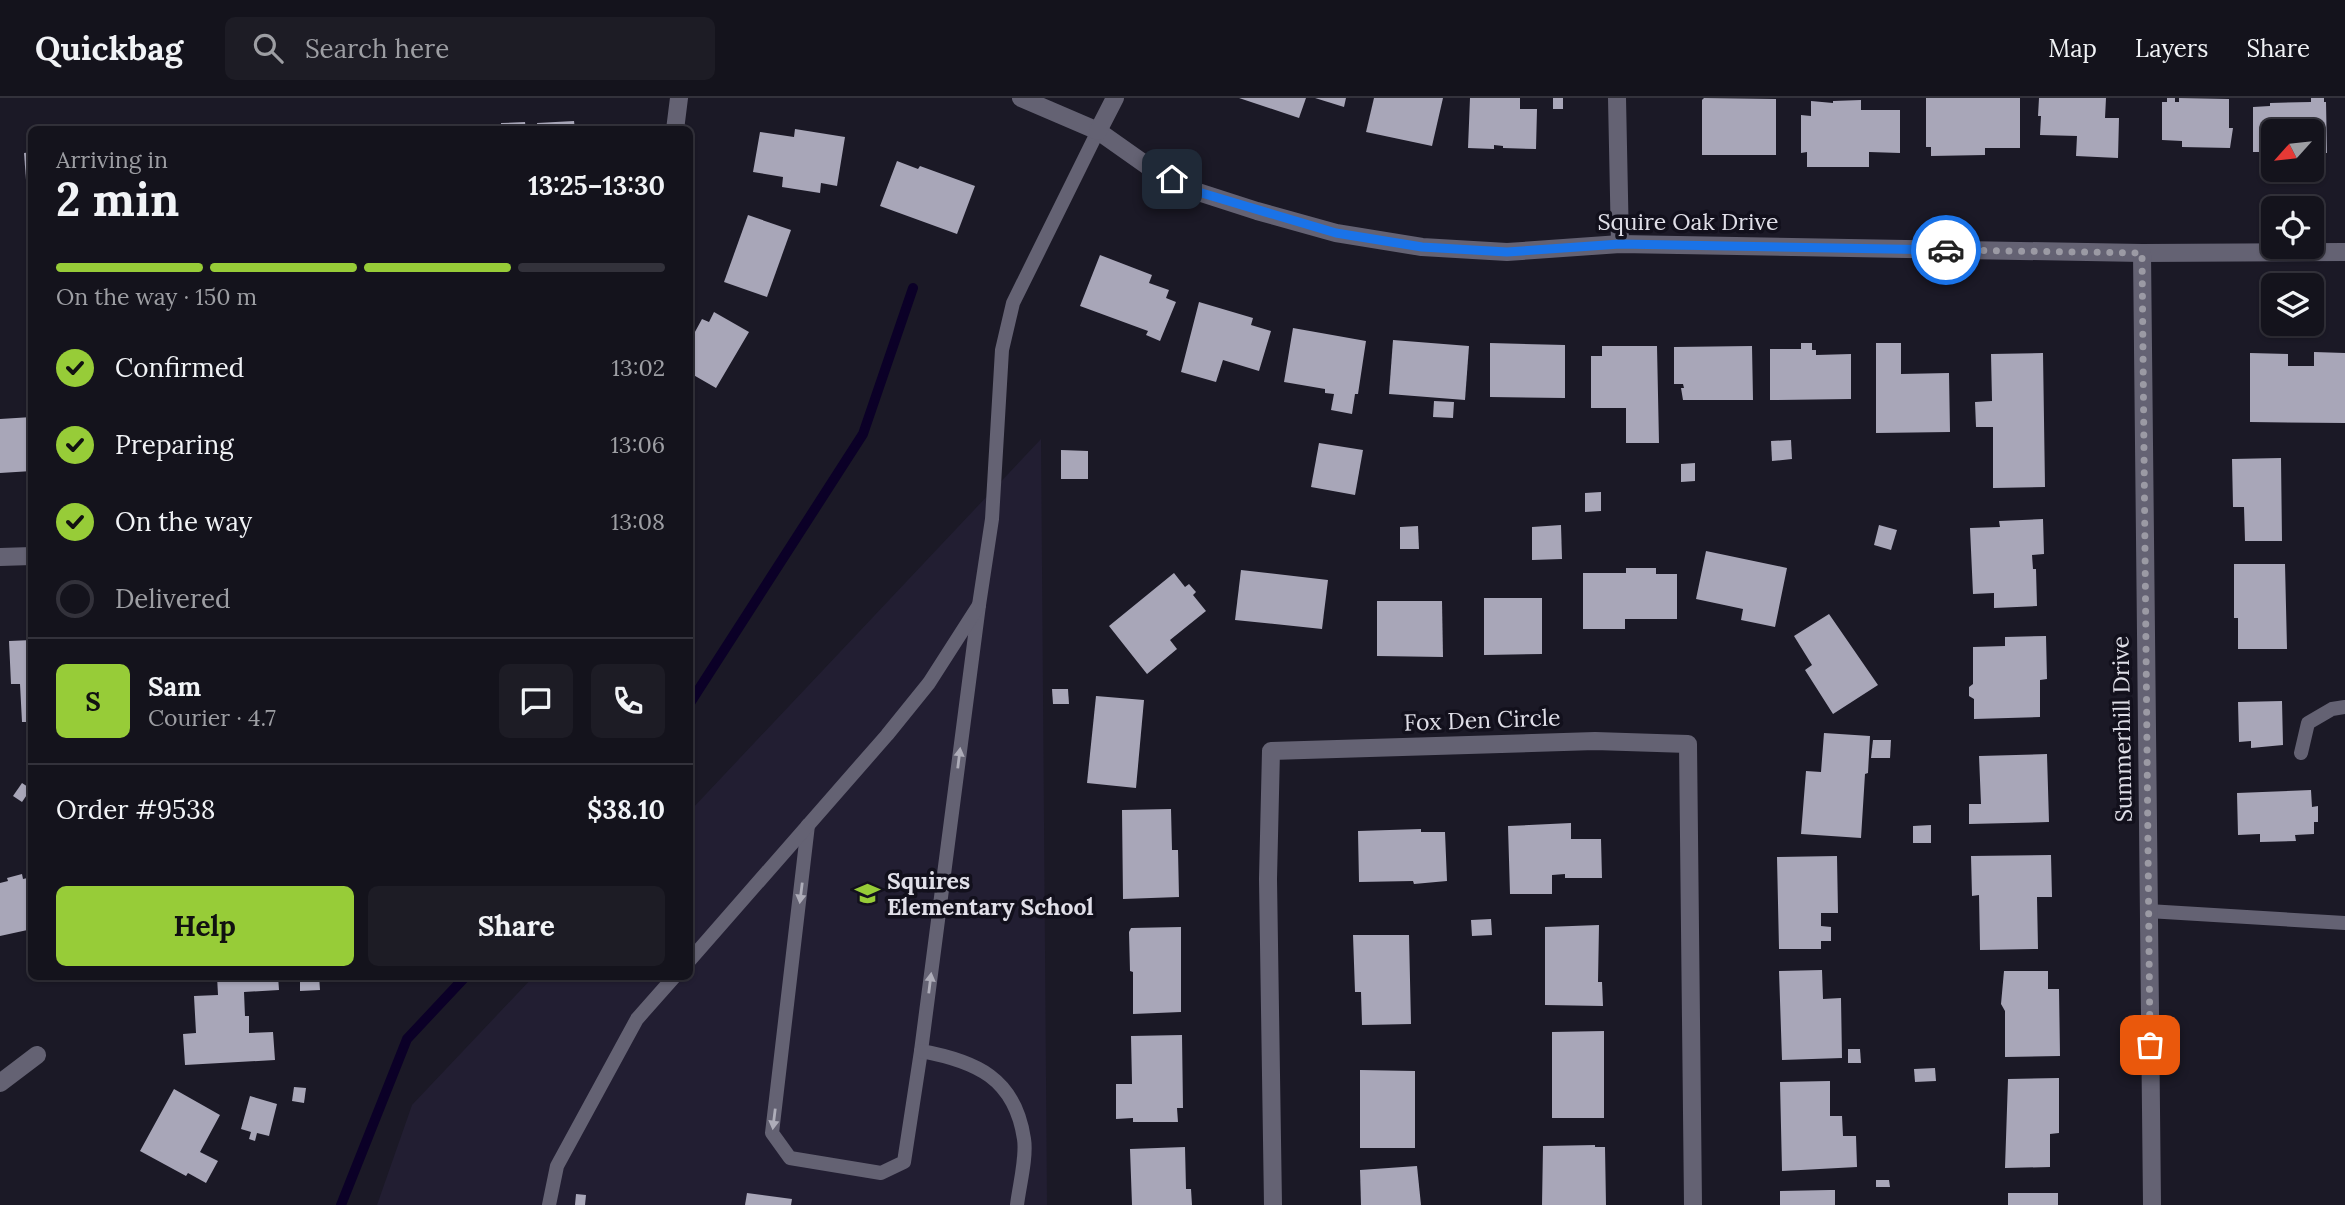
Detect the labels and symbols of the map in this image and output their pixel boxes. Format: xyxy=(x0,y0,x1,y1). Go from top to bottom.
north arrow xyxy=(2261,119,2324,182)
pin xyxy=(1142,149,1202,209)
street label: Squire Oak Drive xyxy=(1598,207,1778,236)
courier xyxy=(1911,215,1981,285)
street label: Summerhill Drive xyxy=(2105,636,2138,822)
street label: Fox Den Circle xyxy=(1403,702,1561,737)
one-way arrow xyxy=(954,746,965,768)
place label: Squires Elementary School xyxy=(887,866,1094,921)
school or university icon: Squires Elementary School xyxy=(853,880,881,908)
one-way arrow xyxy=(795,882,806,904)
one-way arrow xyxy=(924,972,935,994)
pin xyxy=(2120,1015,2180,1075)
one-way arrow xyxy=(768,1108,779,1130)

